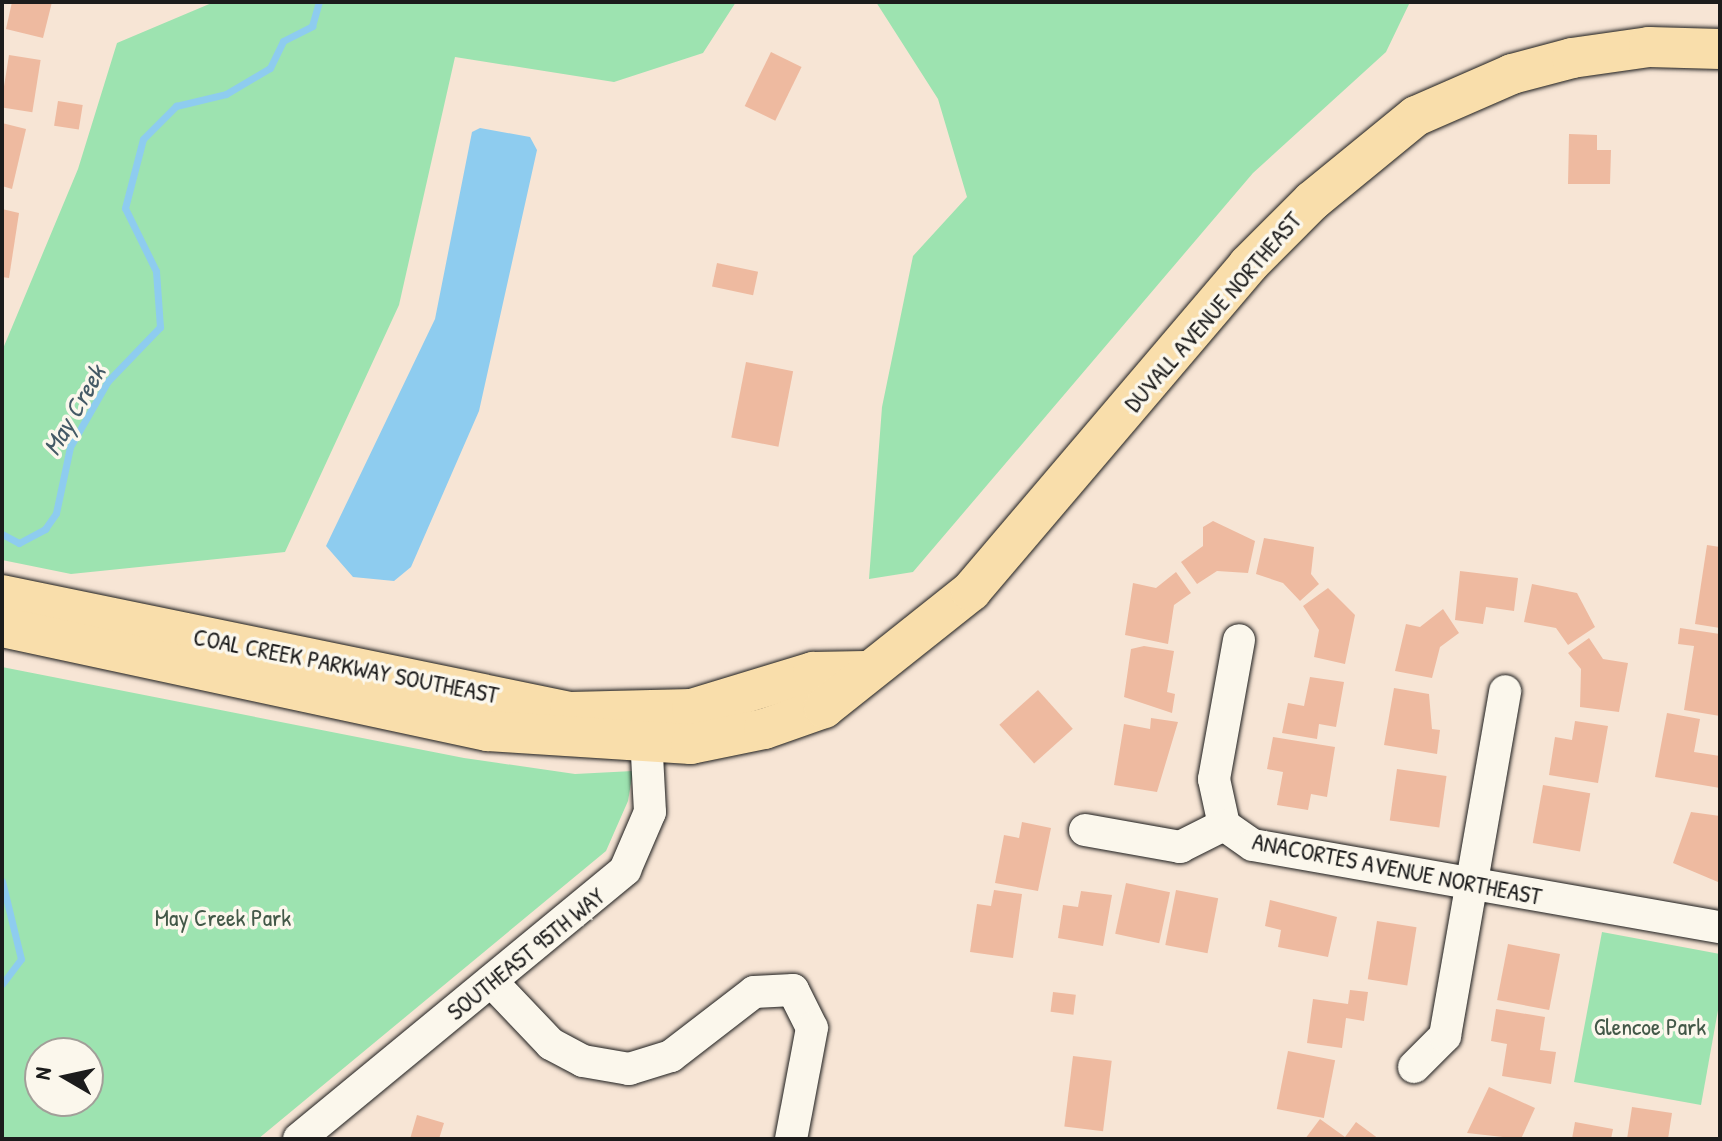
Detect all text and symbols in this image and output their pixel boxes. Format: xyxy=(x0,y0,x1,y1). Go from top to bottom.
street label: DUVALL AVENUE NORTHEAST xyxy=(1118,206,1308,418)
water label: May Creek xyxy=(36,360,112,460)
street label: COAL CREEK PARKWAY SOUTHEAST xyxy=(191,622,501,710)
street label: ANACORTES AVENUE NORTHEAST xyxy=(1250,827,1544,911)
street label: SOUTHEAST 95TH WAY xyxy=(441,882,611,1026)
park label: May Creek Park xyxy=(155,904,291,932)
park label: Glencoe Park xyxy=(1594,1013,1706,1041)
north arrow xyxy=(24,1037,104,1117)
text: N xyxy=(27,1065,58,1082)

